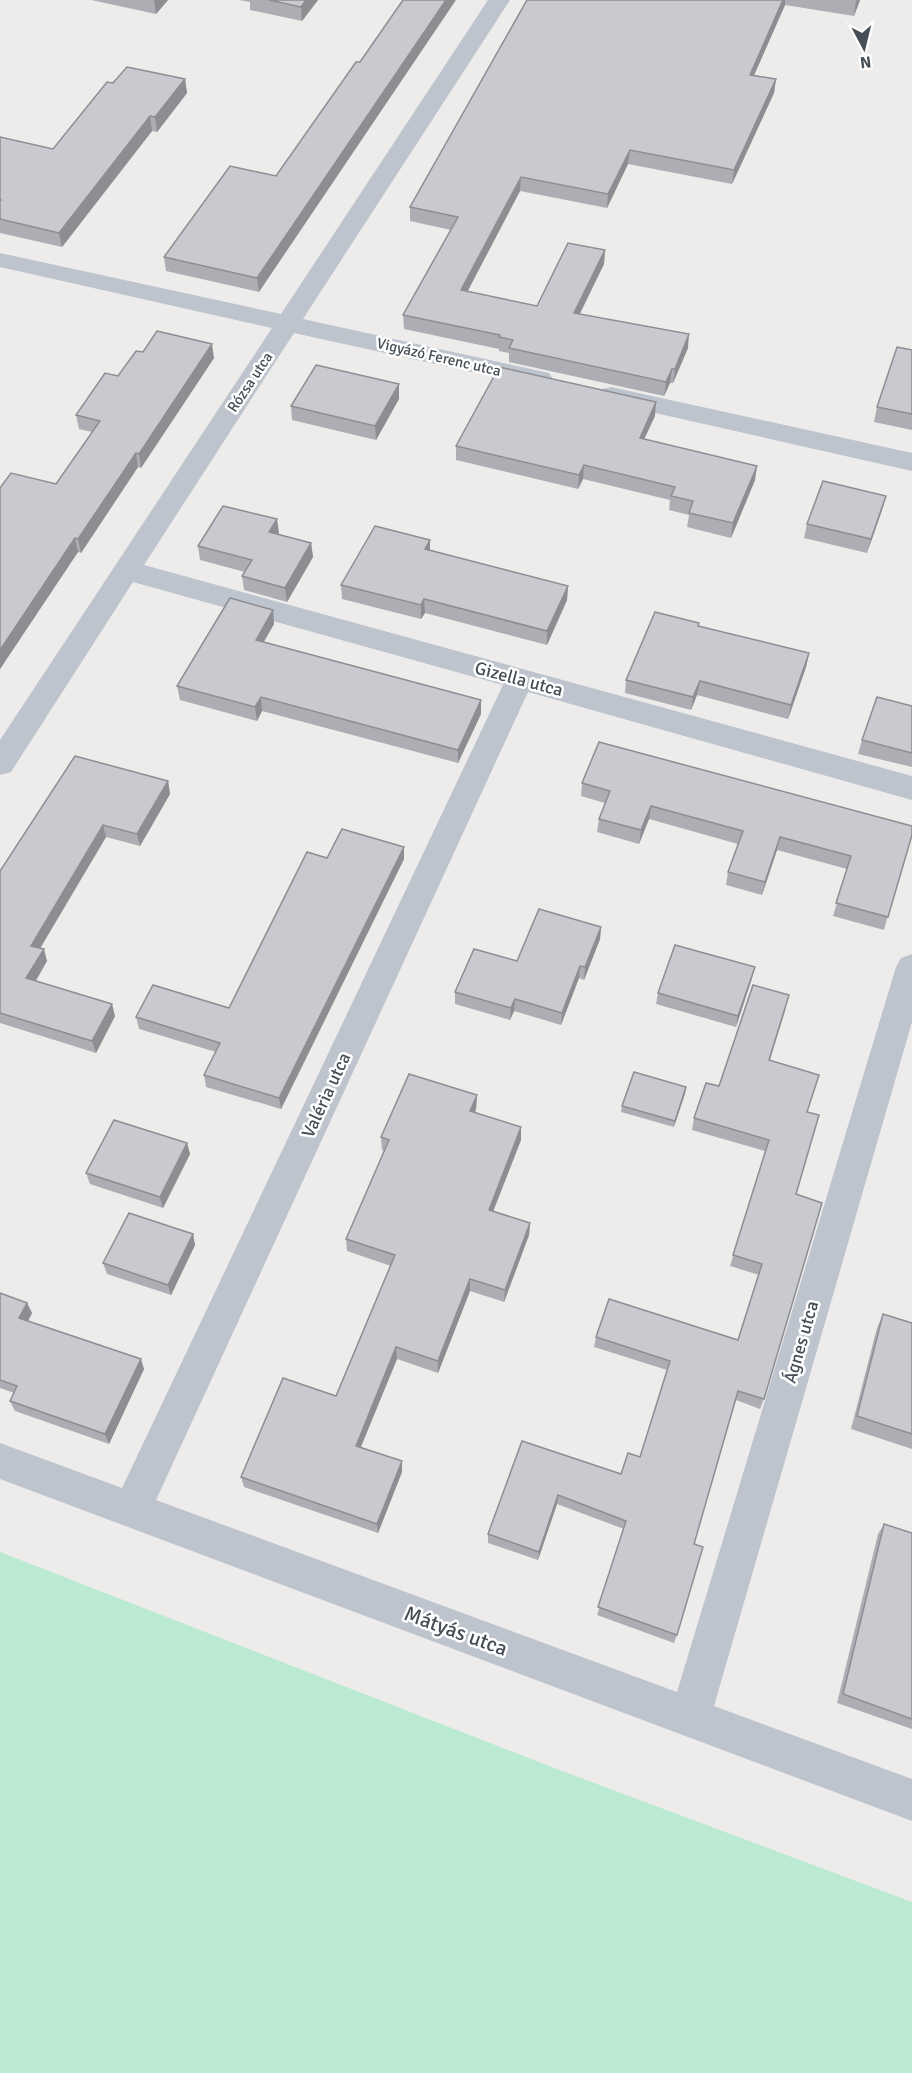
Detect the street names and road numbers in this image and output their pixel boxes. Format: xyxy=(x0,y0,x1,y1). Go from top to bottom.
street label: Vigyázó Ferenc utca xyxy=(375,334,503,380)
street label: Rózsa utca xyxy=(223,349,277,415)
street label: Gizella utca xyxy=(473,657,565,701)
street label: Valéria utca xyxy=(297,1049,355,1141)
street label: Ágnes utca xyxy=(779,1298,823,1386)
street label: Mátyás utca xyxy=(401,1600,511,1662)

